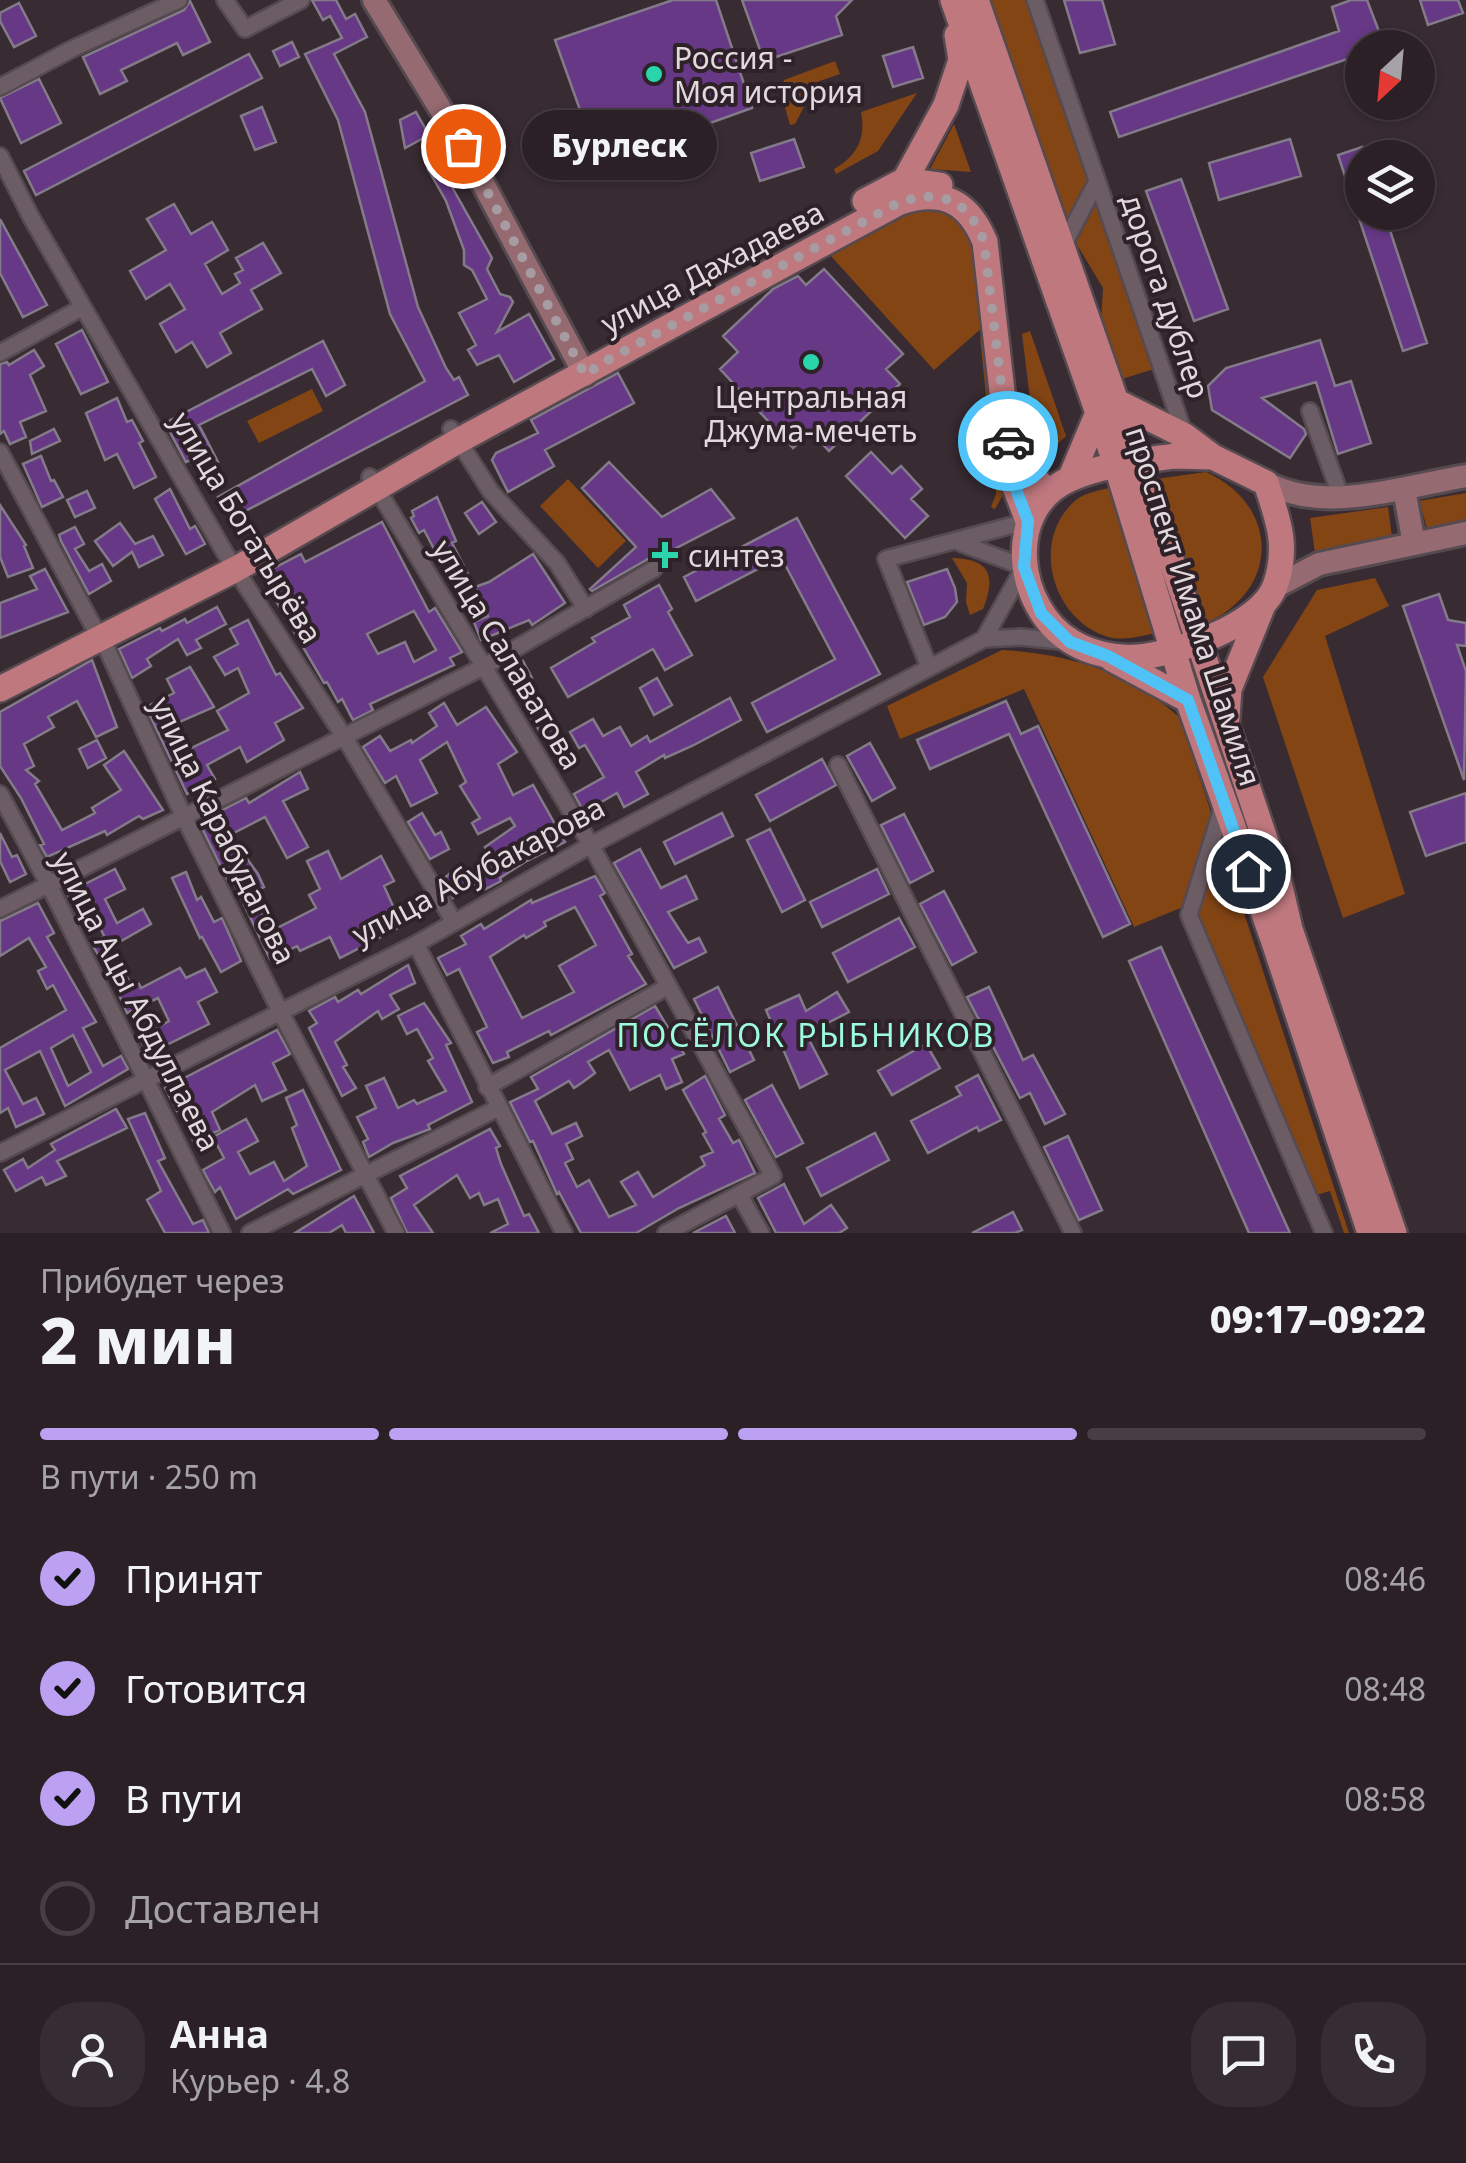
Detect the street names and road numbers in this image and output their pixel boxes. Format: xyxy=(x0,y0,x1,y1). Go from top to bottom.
street label: дорога дублер xyxy=(1112,188,1220,404)
street label: улица Дахадаева xyxy=(593,191,831,343)
street label: улица Богатырёва xyxy=(162,403,332,651)
street label: проспект Имама Шамиля xyxy=(1116,421,1272,791)
street label: улица Салаватова xyxy=(423,531,593,777)
street label: улица Карабудагова xyxy=(141,689,307,971)
street label: улица Абубакарова xyxy=(345,786,611,954)
street label: улица Ацы Абдуллаева xyxy=(43,844,231,1158)

